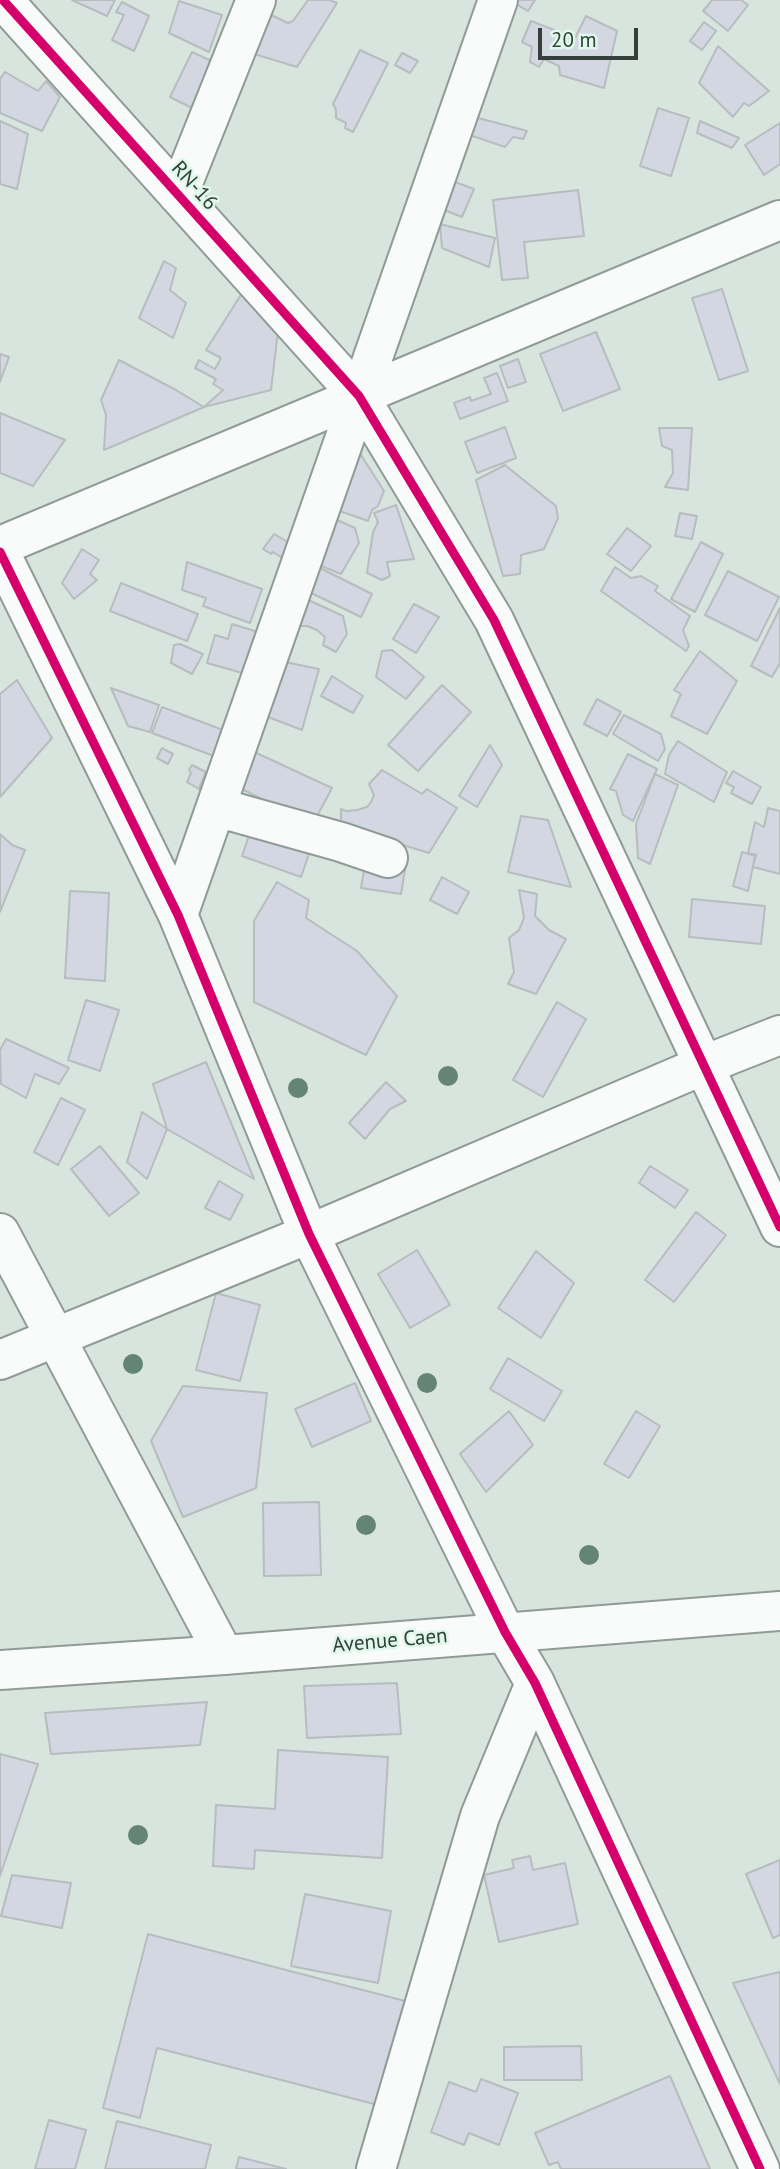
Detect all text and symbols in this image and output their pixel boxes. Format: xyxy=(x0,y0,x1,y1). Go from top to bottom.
scale bar xyxy=(542,14,642,58)
text: 20 m xyxy=(551,26,597,53)
street label: RN-16 xyxy=(166,156,222,216)
street label: Avenue Caen xyxy=(331,1623,449,1659)

